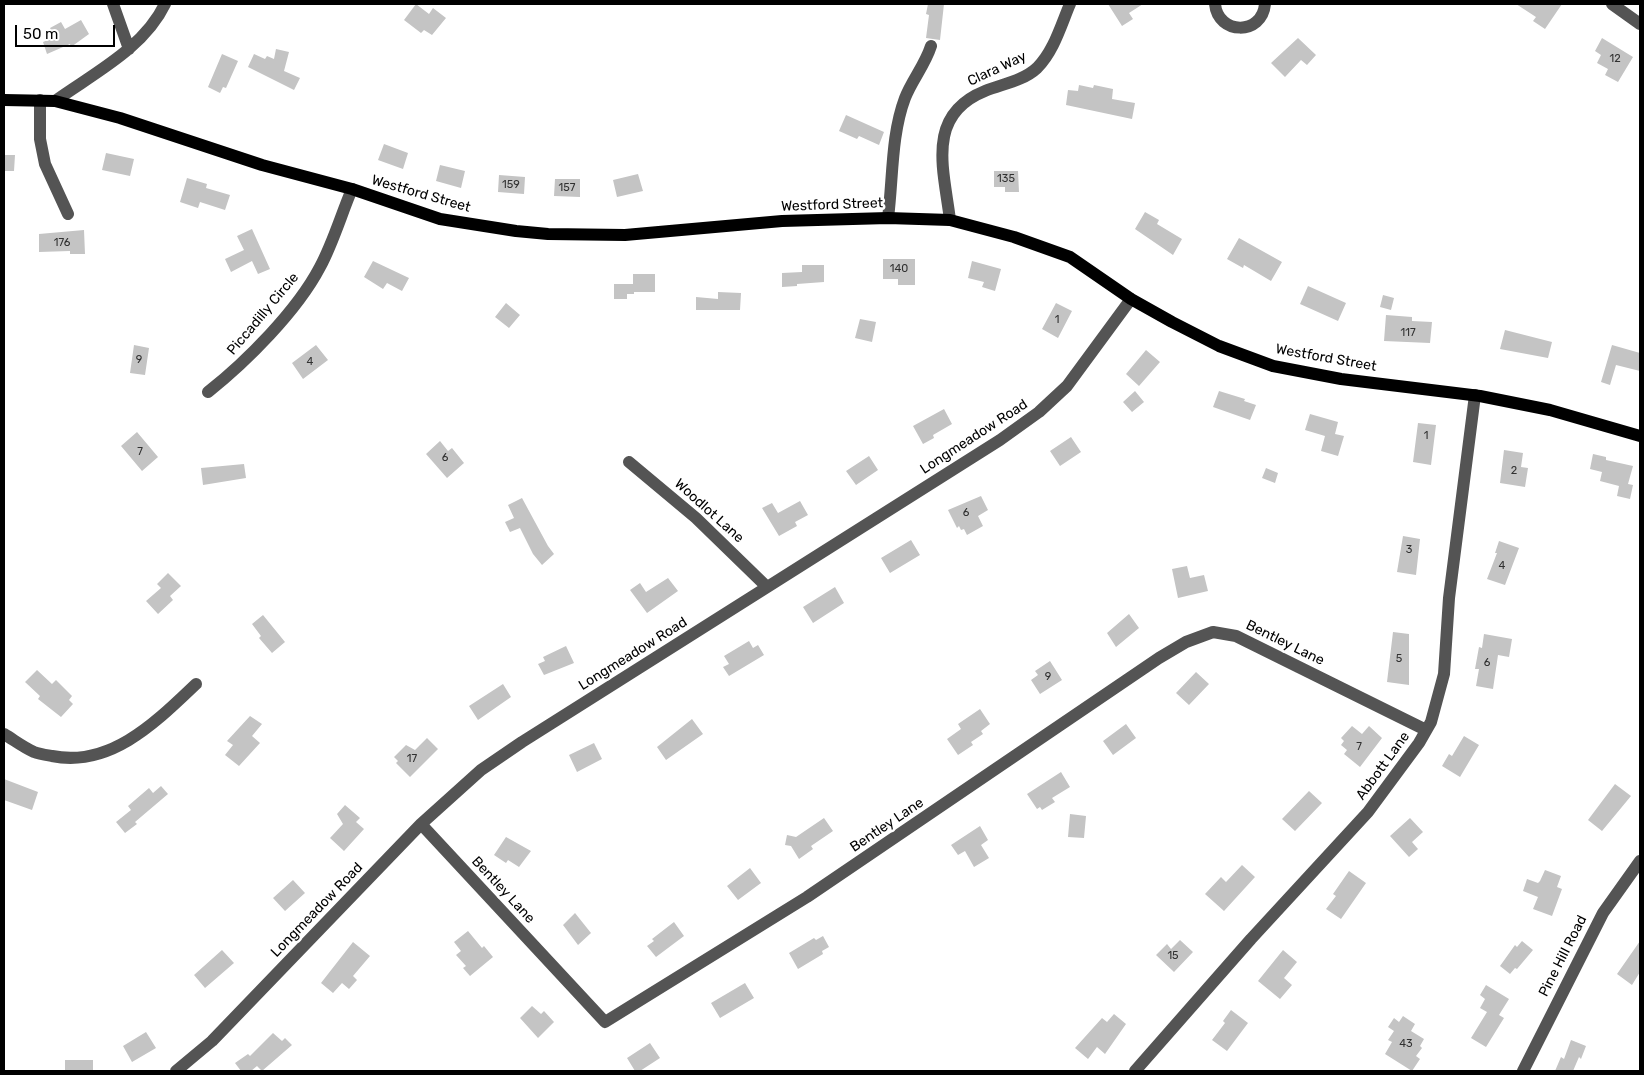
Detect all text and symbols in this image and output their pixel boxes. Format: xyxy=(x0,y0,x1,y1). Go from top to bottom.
scale bar xyxy=(18,15,118,47)
text: 50 m xyxy=(23,25,58,43)
street label: Clara Way xyxy=(965,48,1029,90)
house number: 12 xyxy=(1609,52,1621,66)
street label: Westford Street xyxy=(370,172,472,216)
house number: 135 xyxy=(997,172,1015,186)
house number: 159 xyxy=(502,178,520,192)
house number: 157 xyxy=(559,181,575,195)
street label: Westford Street xyxy=(781,195,883,215)
house number: 176 xyxy=(54,236,70,250)
house number: 140 xyxy=(890,262,908,276)
street label: Piccadilly Circle xyxy=(224,269,302,359)
house number: 1 xyxy=(1055,313,1059,327)
house number: 117 xyxy=(1400,326,1416,340)
street label: Westford Street xyxy=(1274,341,1378,375)
house number: 9 xyxy=(136,353,142,367)
house number: 4 xyxy=(307,355,313,369)
street label: Longmeadow Road xyxy=(917,396,1031,478)
house number: 1 xyxy=(1424,429,1428,443)
house number: 7 xyxy=(137,445,143,459)
house number: 6 xyxy=(442,451,448,465)
house number: 2 xyxy=(1511,464,1517,478)
street label: Woodlot Lane xyxy=(671,475,747,547)
house number: 6 xyxy=(963,506,969,520)
house number: 3 xyxy=(1406,543,1412,557)
house number: 4 xyxy=(1499,559,1505,573)
street label: Longmeadow Road xyxy=(576,614,690,694)
street label: Bentley Lane xyxy=(1243,617,1327,669)
house number: 5 xyxy=(1396,652,1402,666)
house number: 6 xyxy=(1484,656,1490,670)
house number: 9 xyxy=(1045,670,1051,684)
street label: Abbott Lane xyxy=(1353,729,1413,803)
house number: 7 xyxy=(1356,740,1362,754)
house number: 17 xyxy=(407,752,417,766)
street label: Bentley Lane xyxy=(847,794,927,856)
street label: Bentley Lane xyxy=(468,853,538,927)
street label: Longmeadow Road xyxy=(268,859,366,961)
street label: Pine Hill Road xyxy=(1535,913,1591,999)
house number: 15 xyxy=(1167,949,1179,963)
house number: 43 xyxy=(1399,1037,1413,1051)

